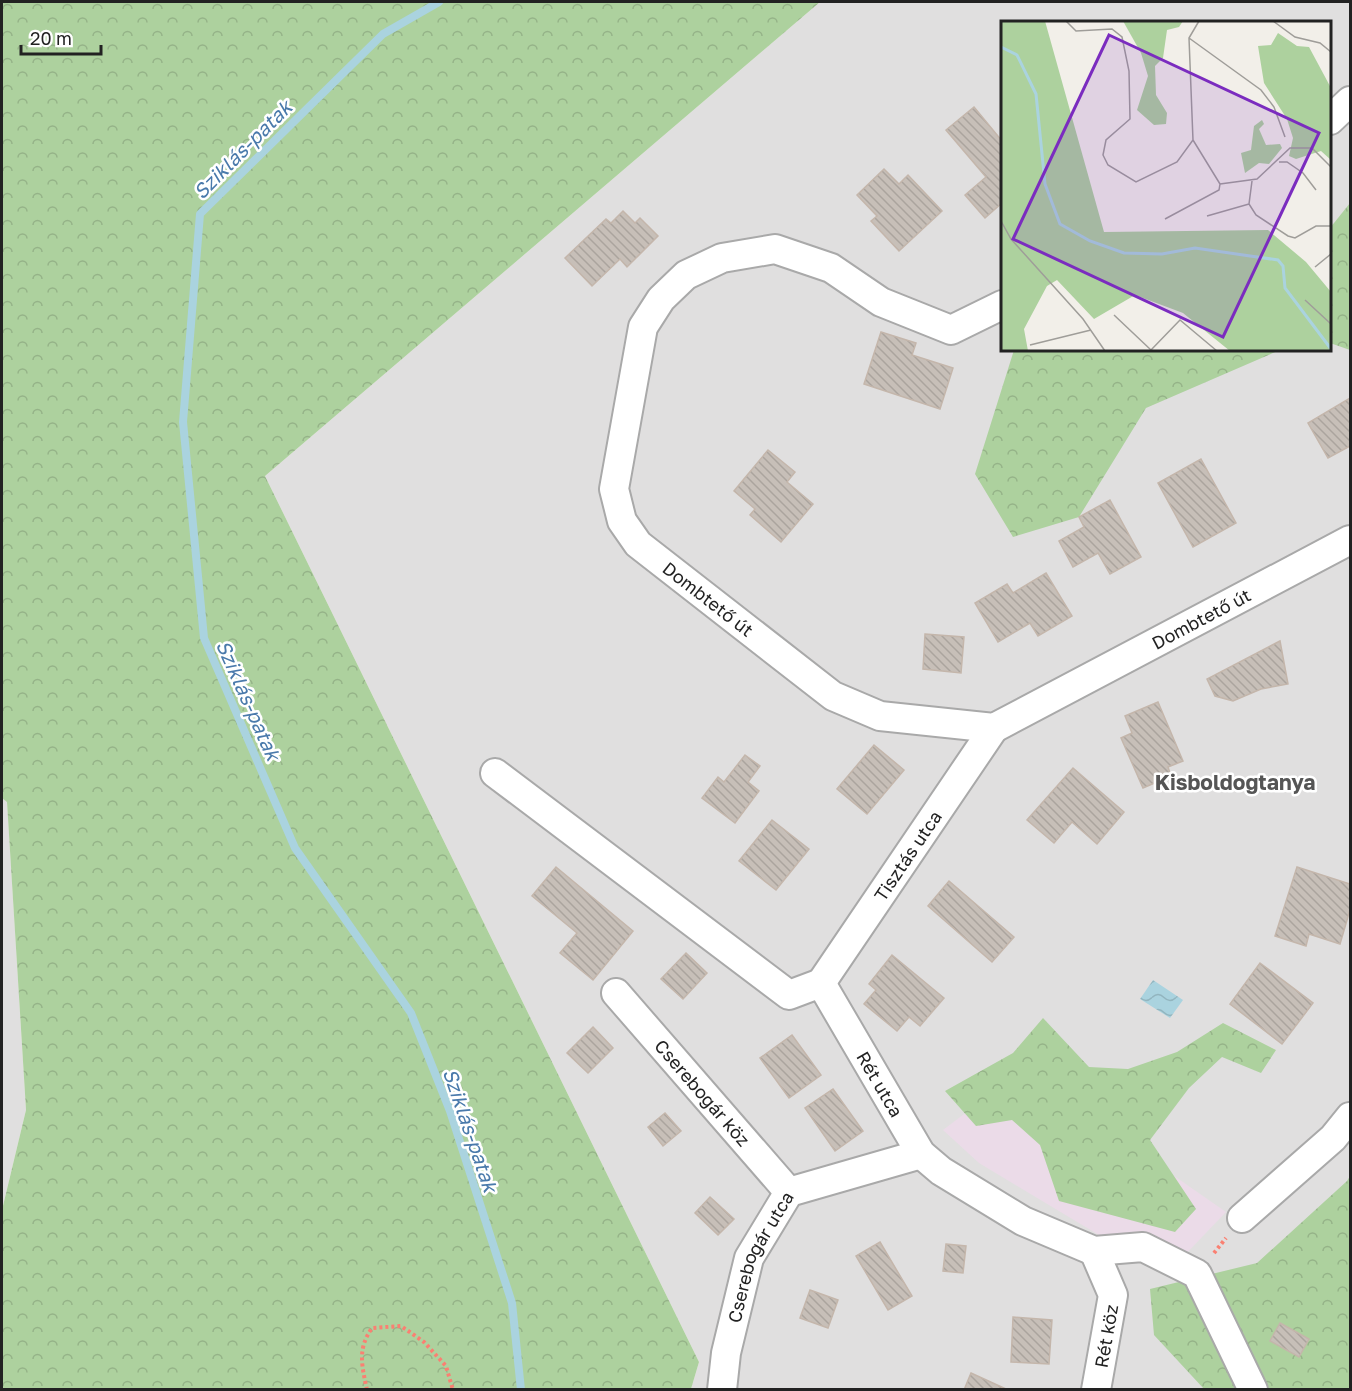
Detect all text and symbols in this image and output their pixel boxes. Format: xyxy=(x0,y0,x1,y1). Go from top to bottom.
scale bar xyxy=(21,18,100,56)
inset map xyxy=(1001,21,1331,351)
text: 20 m xyxy=(30,27,72,49)
water label: Sziklás-patak xyxy=(188,93,298,203)
street label: Dombtető út xyxy=(659,557,758,641)
street label: Dombtető út xyxy=(1148,584,1254,654)
water label: Sziklás-patak xyxy=(212,636,287,766)
district label: Kisboldogtanya xyxy=(1155,769,1315,795)
street label: Tisztás utca xyxy=(869,806,946,905)
street label: Cserebogár köz xyxy=(650,1035,755,1150)
street label: Rét utca xyxy=(852,1047,908,1121)
water label: Sziklás-patak xyxy=(439,1065,504,1198)
street label: Cserebogár utca xyxy=(723,1187,798,1325)
street label: Rét köz xyxy=(1090,1303,1122,1369)

